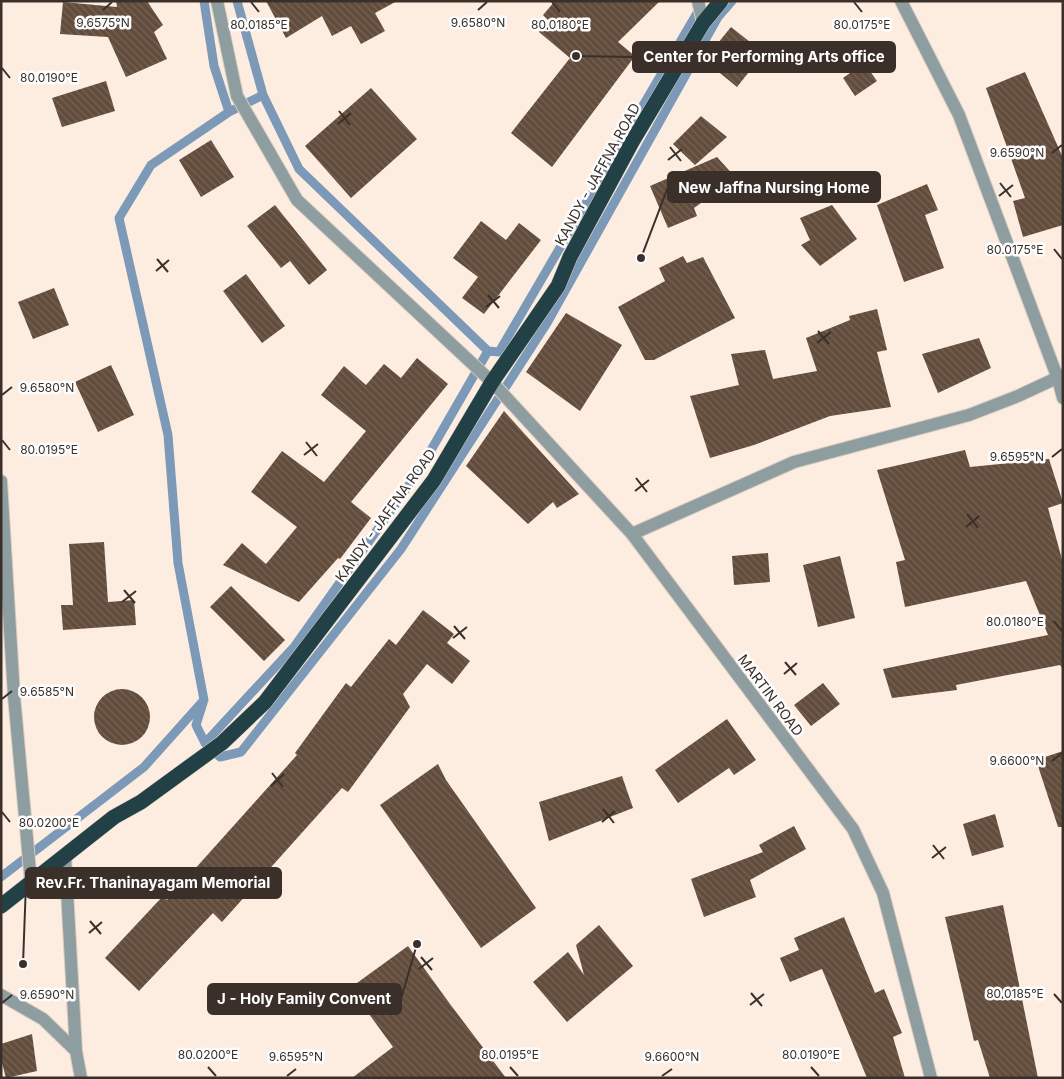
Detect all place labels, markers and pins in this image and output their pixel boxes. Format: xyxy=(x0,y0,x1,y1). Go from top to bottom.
callout: Center for Performing Arts office xyxy=(633,42,895,72)
callout: New Jaffna Nursing Home xyxy=(668,172,880,202)
callout: Rev.Fr. Thaninayagam Memorial xyxy=(26,868,281,898)
callout: J - Holy Family Convent xyxy=(208,984,401,1014)

